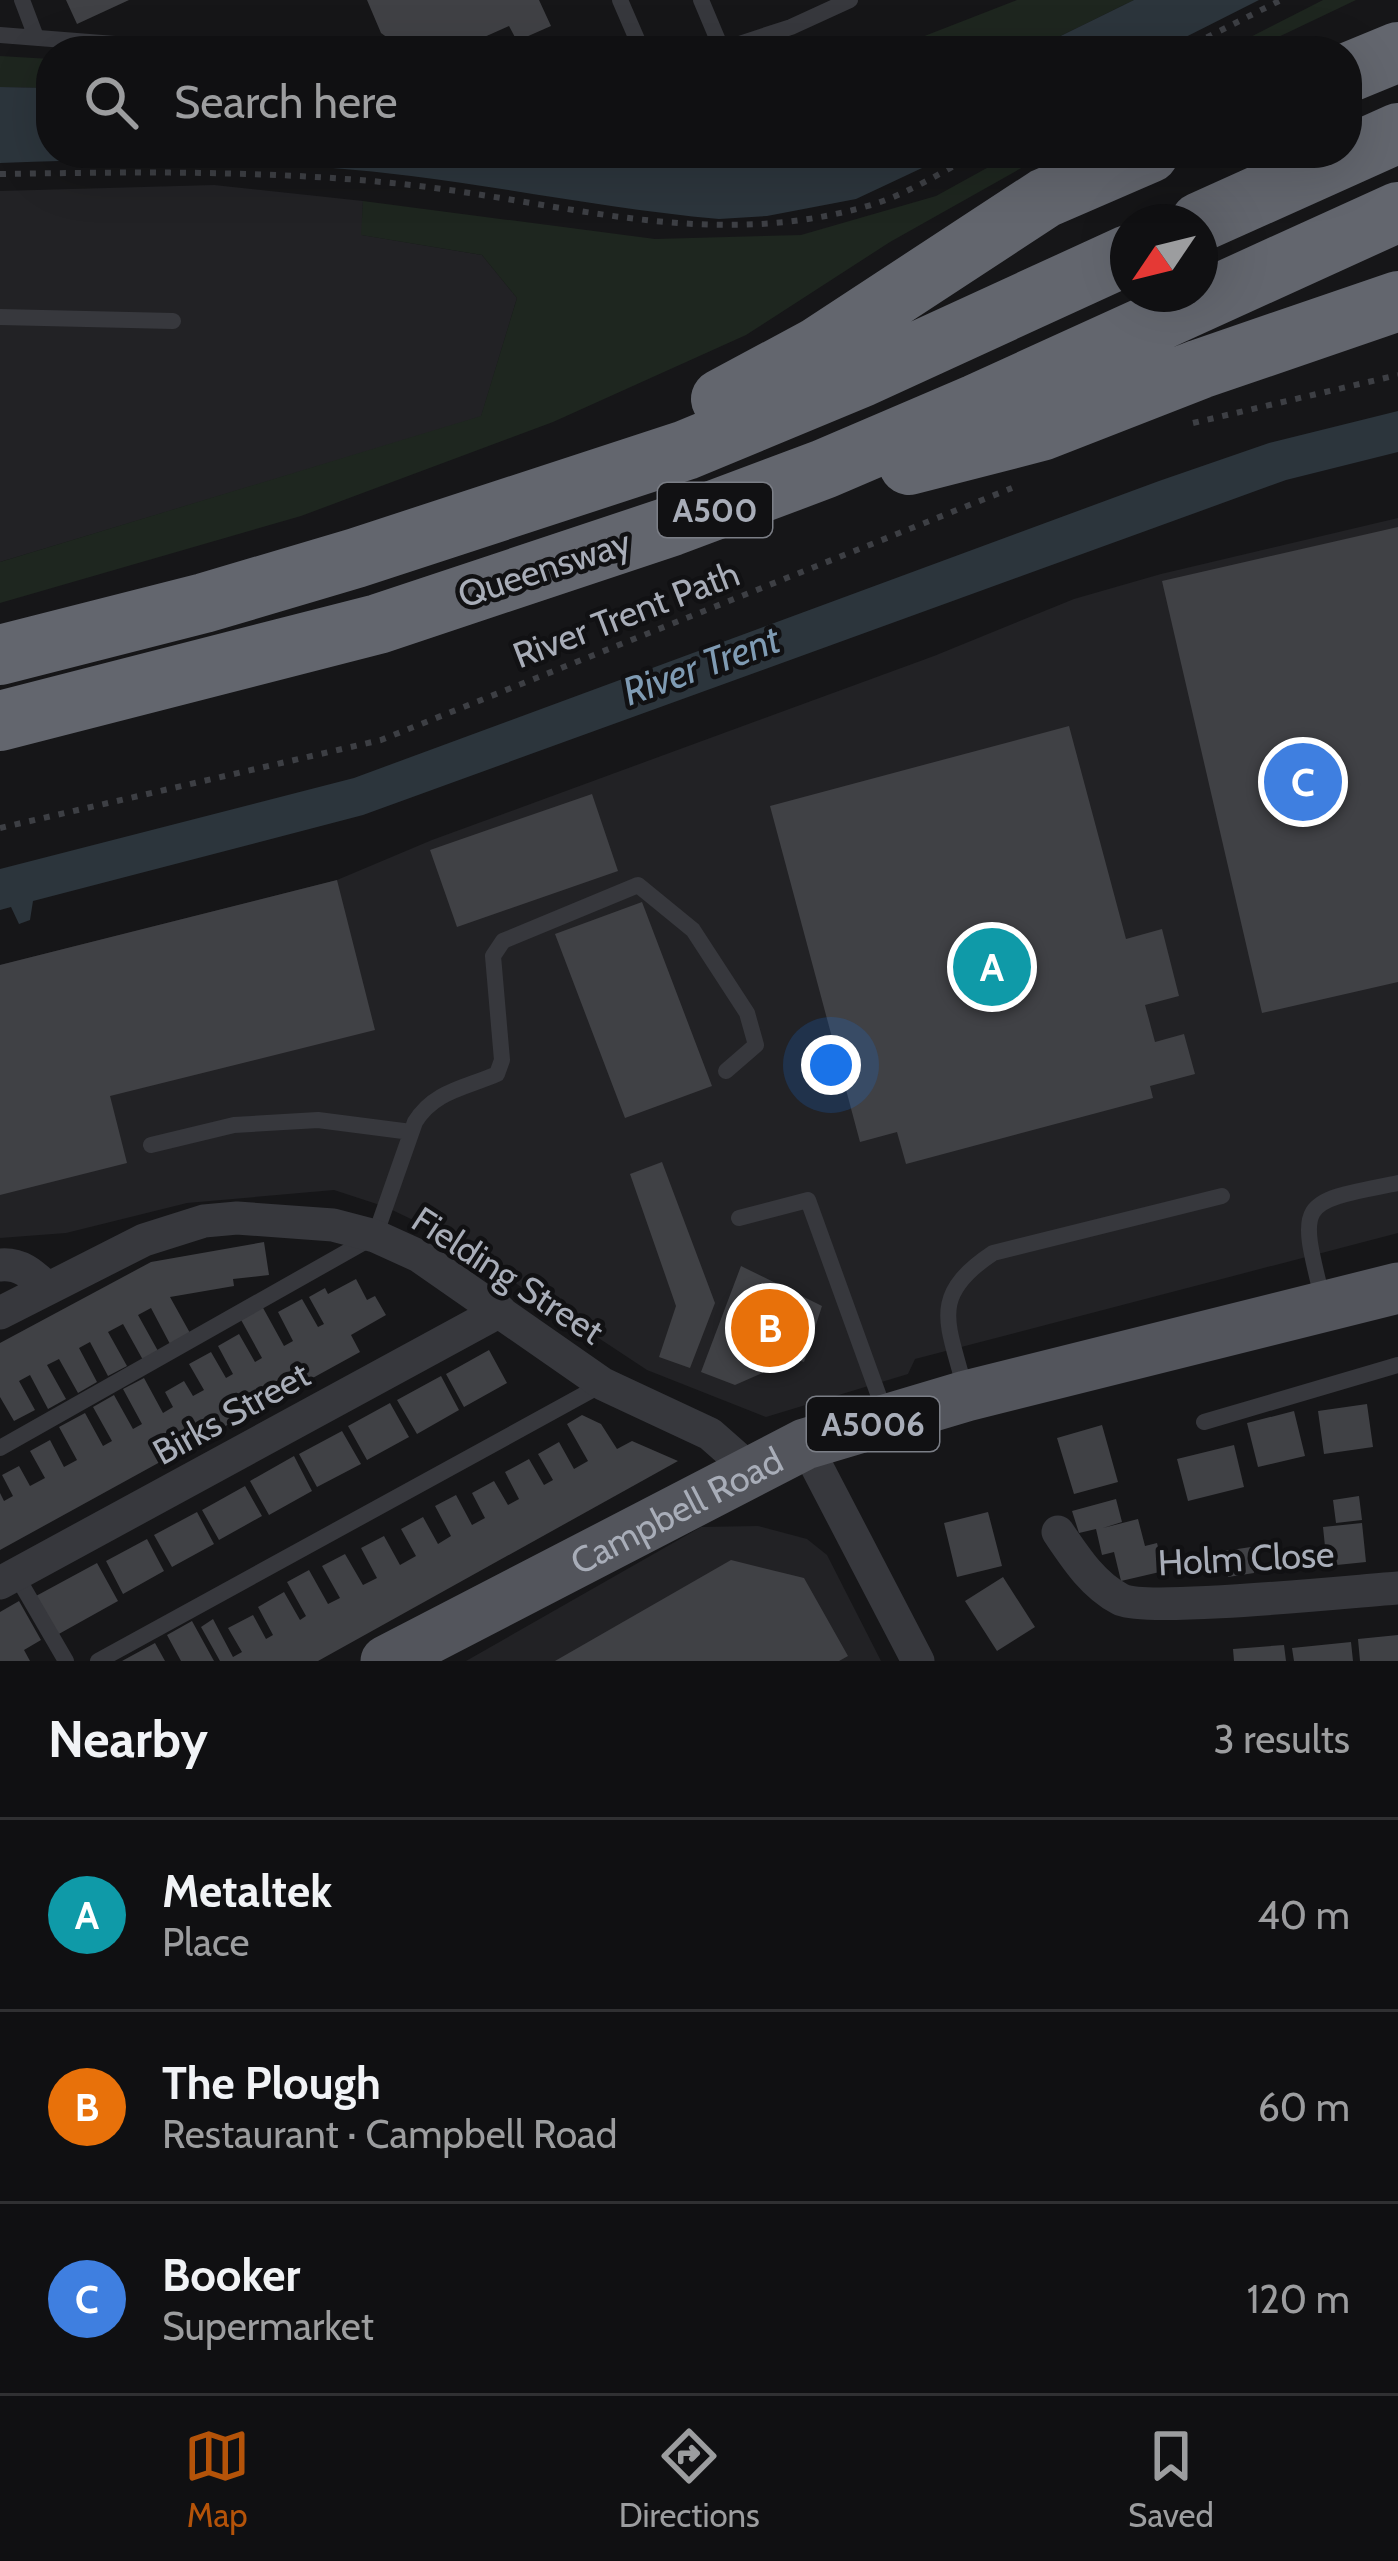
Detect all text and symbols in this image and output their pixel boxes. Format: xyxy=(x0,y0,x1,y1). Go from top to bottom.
search box xyxy=(36,36,1362,168)
icon: search xyxy=(78,69,144,135)
text: Search here xyxy=(174,75,398,129)
north arrow xyxy=(1110,204,1218,312)
road number: A500 xyxy=(658,483,772,537)
street label: Queensway xyxy=(452,519,636,617)
street label: River Trent Path xyxy=(507,551,745,677)
water label: River Trent xyxy=(616,615,786,715)
pin: C xyxy=(1264,737,1342,827)
pin: A xyxy=(953,922,1031,1012)
your location xyxy=(801,1035,861,1095)
street label: Fielding Street xyxy=(404,1197,612,1353)
pin: B xyxy=(731,1283,809,1373)
street label: Birks Street xyxy=(145,1352,317,1474)
road number: A5006 xyxy=(807,1397,939,1451)
street label: Campbell Road xyxy=(563,1438,790,1584)
street label: Holm Close xyxy=(1157,1531,1335,1585)
text: Nearby xyxy=(48,1708,208,1770)
text: 3 results xyxy=(1213,1715,1350,1763)
text: Metaltek xyxy=(162,1864,332,1918)
text: A xyxy=(75,1891,99,1939)
text: 40 m xyxy=(1257,1891,1350,1939)
text: Place xyxy=(162,1918,249,1966)
text: The Plough xyxy=(162,2056,381,2110)
text: B xyxy=(75,2083,99,2131)
text: 60 m xyxy=(1258,2083,1350,2131)
text: Restaurant · Campbell Road xyxy=(162,2110,617,2158)
text: Booker xyxy=(162,2248,300,2302)
text: C xyxy=(75,2275,99,2323)
text: 120 m xyxy=(1247,2275,1350,2323)
text: Supermarket xyxy=(162,2302,374,2350)
tab: Map xyxy=(184,2423,250,2535)
tab: Directions xyxy=(619,2423,760,2535)
tab: Saved xyxy=(1128,2423,1214,2535)

